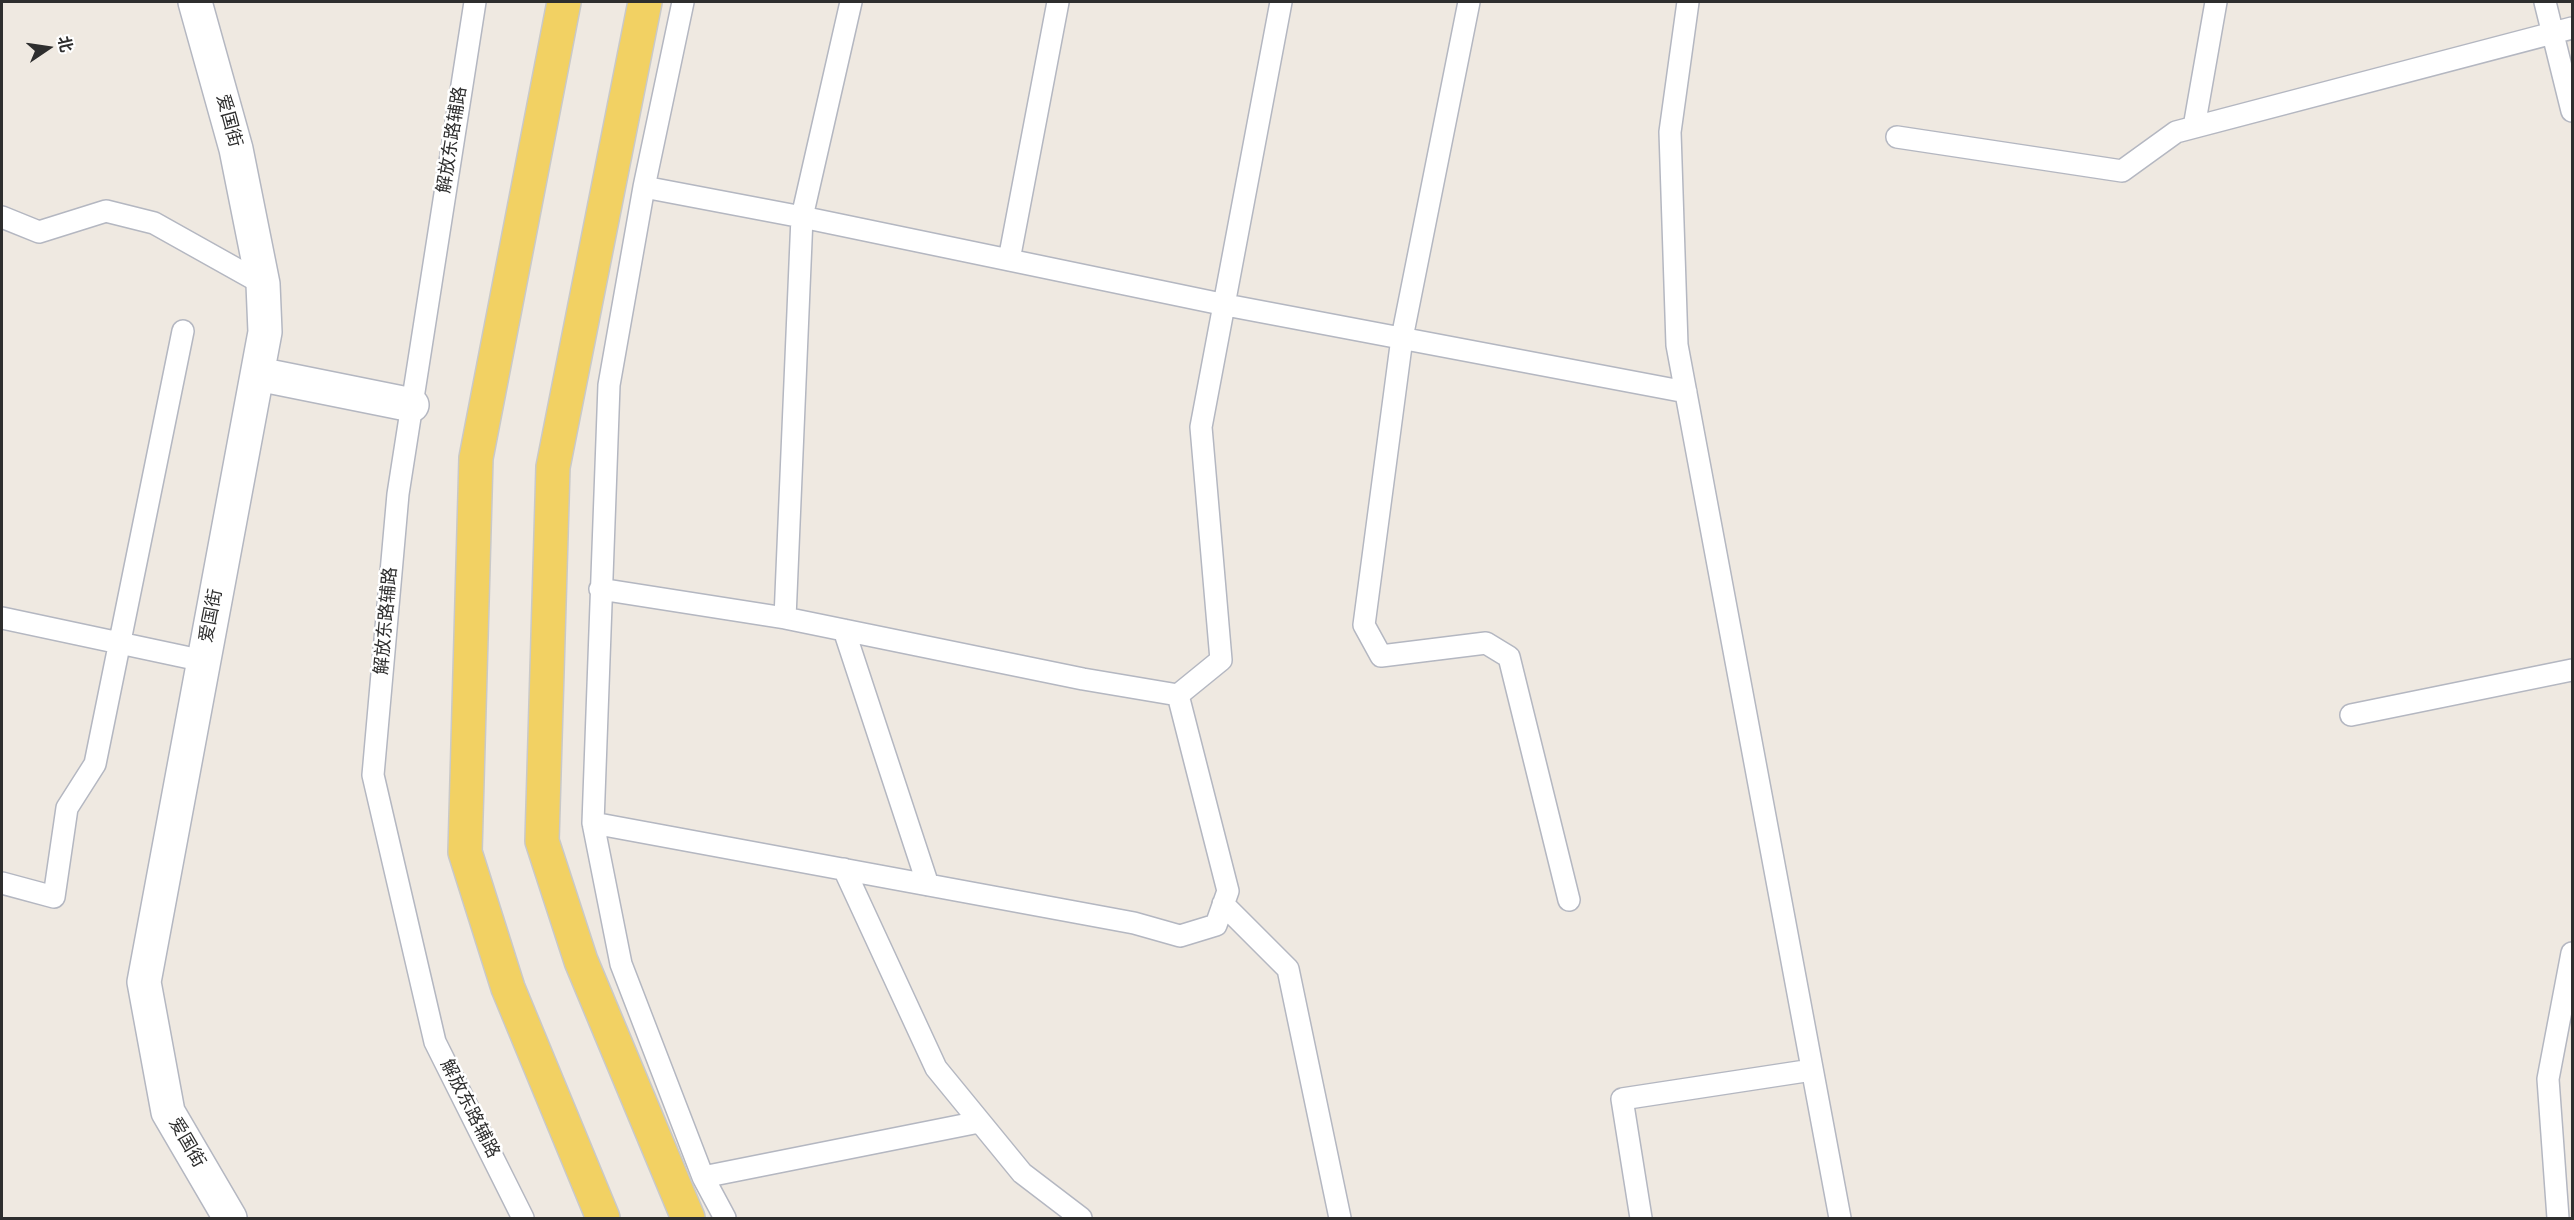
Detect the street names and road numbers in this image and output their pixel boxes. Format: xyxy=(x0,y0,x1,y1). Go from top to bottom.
street label: 解放东路辅路 xyxy=(434,85,472,195)
street label: 爱国街 xyxy=(211,92,245,150)
street label: 解放东路辅路 xyxy=(372,566,402,676)
street label: 爱国街 xyxy=(196,587,228,645)
street label: 解放东路辅路 xyxy=(435,1056,503,1162)
street label: 爱国街 xyxy=(163,1114,209,1172)

